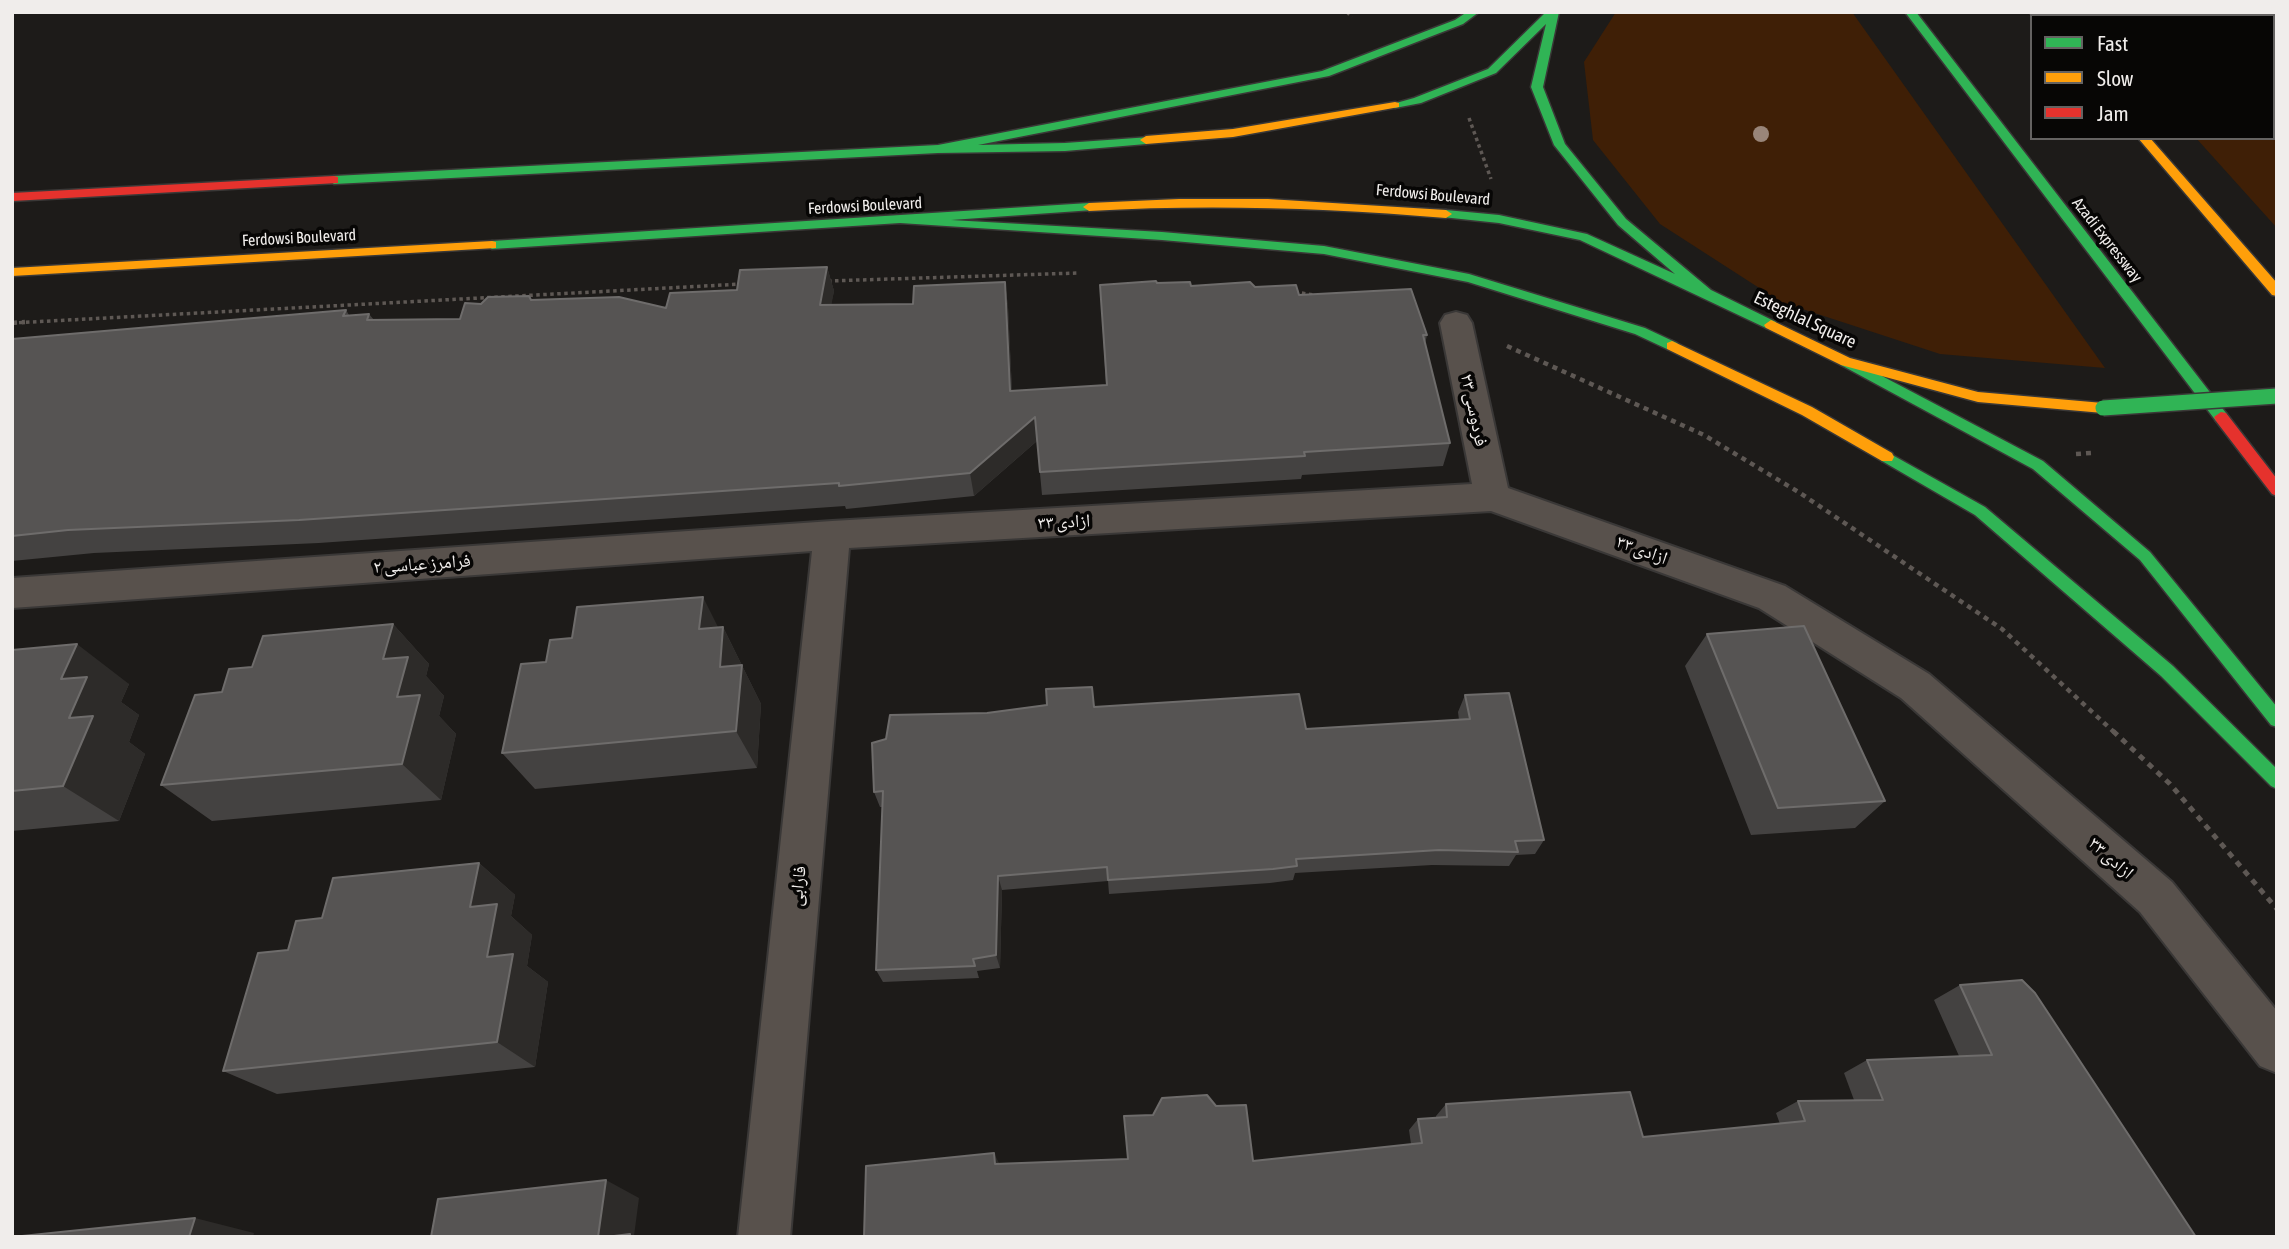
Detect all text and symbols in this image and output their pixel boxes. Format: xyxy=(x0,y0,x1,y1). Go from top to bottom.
legend xyxy=(2030,14,2275,140)
text: Fast xyxy=(2097,31,2128,55)
text: Slow xyxy=(2097,66,2133,90)
text: Jam xyxy=(2097,101,2129,125)
street label: Ferdowsi Boulevard xyxy=(1375,180,1491,210)
street label: Ferdowsi Boulevard xyxy=(807,193,923,219)
street label: Azadi Expressway xyxy=(2068,194,2146,286)
street label: Ferdowsi Boulevard xyxy=(241,225,357,251)
street label: Esteghlal Square xyxy=(1750,287,1860,353)
street label: فردوسی ۲۳ xyxy=(1456,372,1492,448)
street label: ازادی ۳۳ xyxy=(1037,510,1091,534)
street label: ازادی ۳۳ xyxy=(1614,531,1670,569)
street label: فرامرز عباسی ۲ xyxy=(373,550,471,578)
street label: ازادی ۳۳ xyxy=(2084,833,2138,883)
street label: فارابی xyxy=(785,865,811,907)

